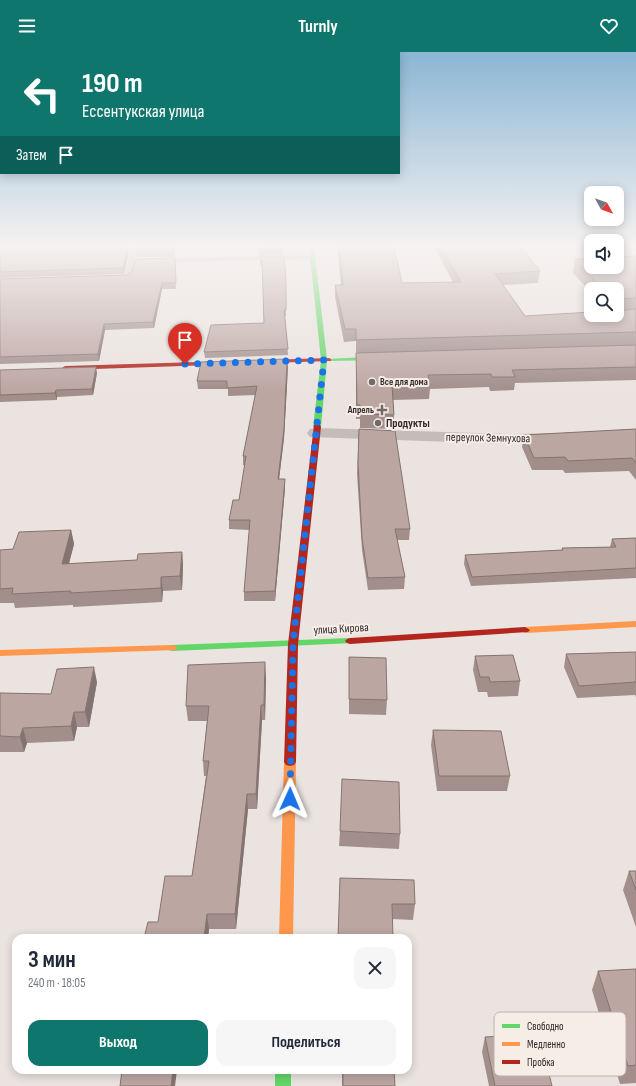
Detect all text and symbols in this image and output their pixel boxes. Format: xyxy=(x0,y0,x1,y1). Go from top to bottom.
icon: menu xyxy=(16,15,38,37)
icon: heart xyxy=(598,15,620,37)
text: Turnly xyxy=(298,16,338,37)
text: 190 m xyxy=(82,67,143,100)
icon: left xyxy=(16,68,68,120)
text: Ессентукская улица xyxy=(82,101,204,122)
icon: arrive xyxy=(55,144,77,166)
text: Затем xyxy=(16,146,47,165)
north arrow xyxy=(584,186,624,226)
map controls xyxy=(584,186,624,322)
button: sound xyxy=(584,234,624,274)
button: search xyxy=(584,282,624,322)
pin xyxy=(168,323,202,364)
icon: arrive xyxy=(174,329,196,351)
place label: Все для дома xyxy=(380,376,428,388)
marker: Все для дома xyxy=(367,377,377,387)
place label: Апрель xyxy=(347,404,374,416)
marker: Апрель xyxy=(377,405,387,415)
place label: Продукты xyxy=(386,416,430,431)
marker: Продукты xyxy=(373,418,383,428)
street label: переулок Земнухова xyxy=(446,430,531,446)
street label: улица Кирова xyxy=(313,620,369,638)
position arrow xyxy=(269,778,311,820)
text: 3 мин xyxy=(28,945,76,974)
button: close xyxy=(354,947,396,989)
text: 240 m · 18:05 xyxy=(28,975,85,991)
legend xyxy=(494,1012,626,1076)
button: Выход xyxy=(28,1020,208,1066)
button: Поделиться xyxy=(216,1020,396,1066)
text: Свободно xyxy=(527,1020,564,1033)
text: Медленно xyxy=(527,1038,566,1051)
text: Пробка xyxy=(527,1056,555,1069)

